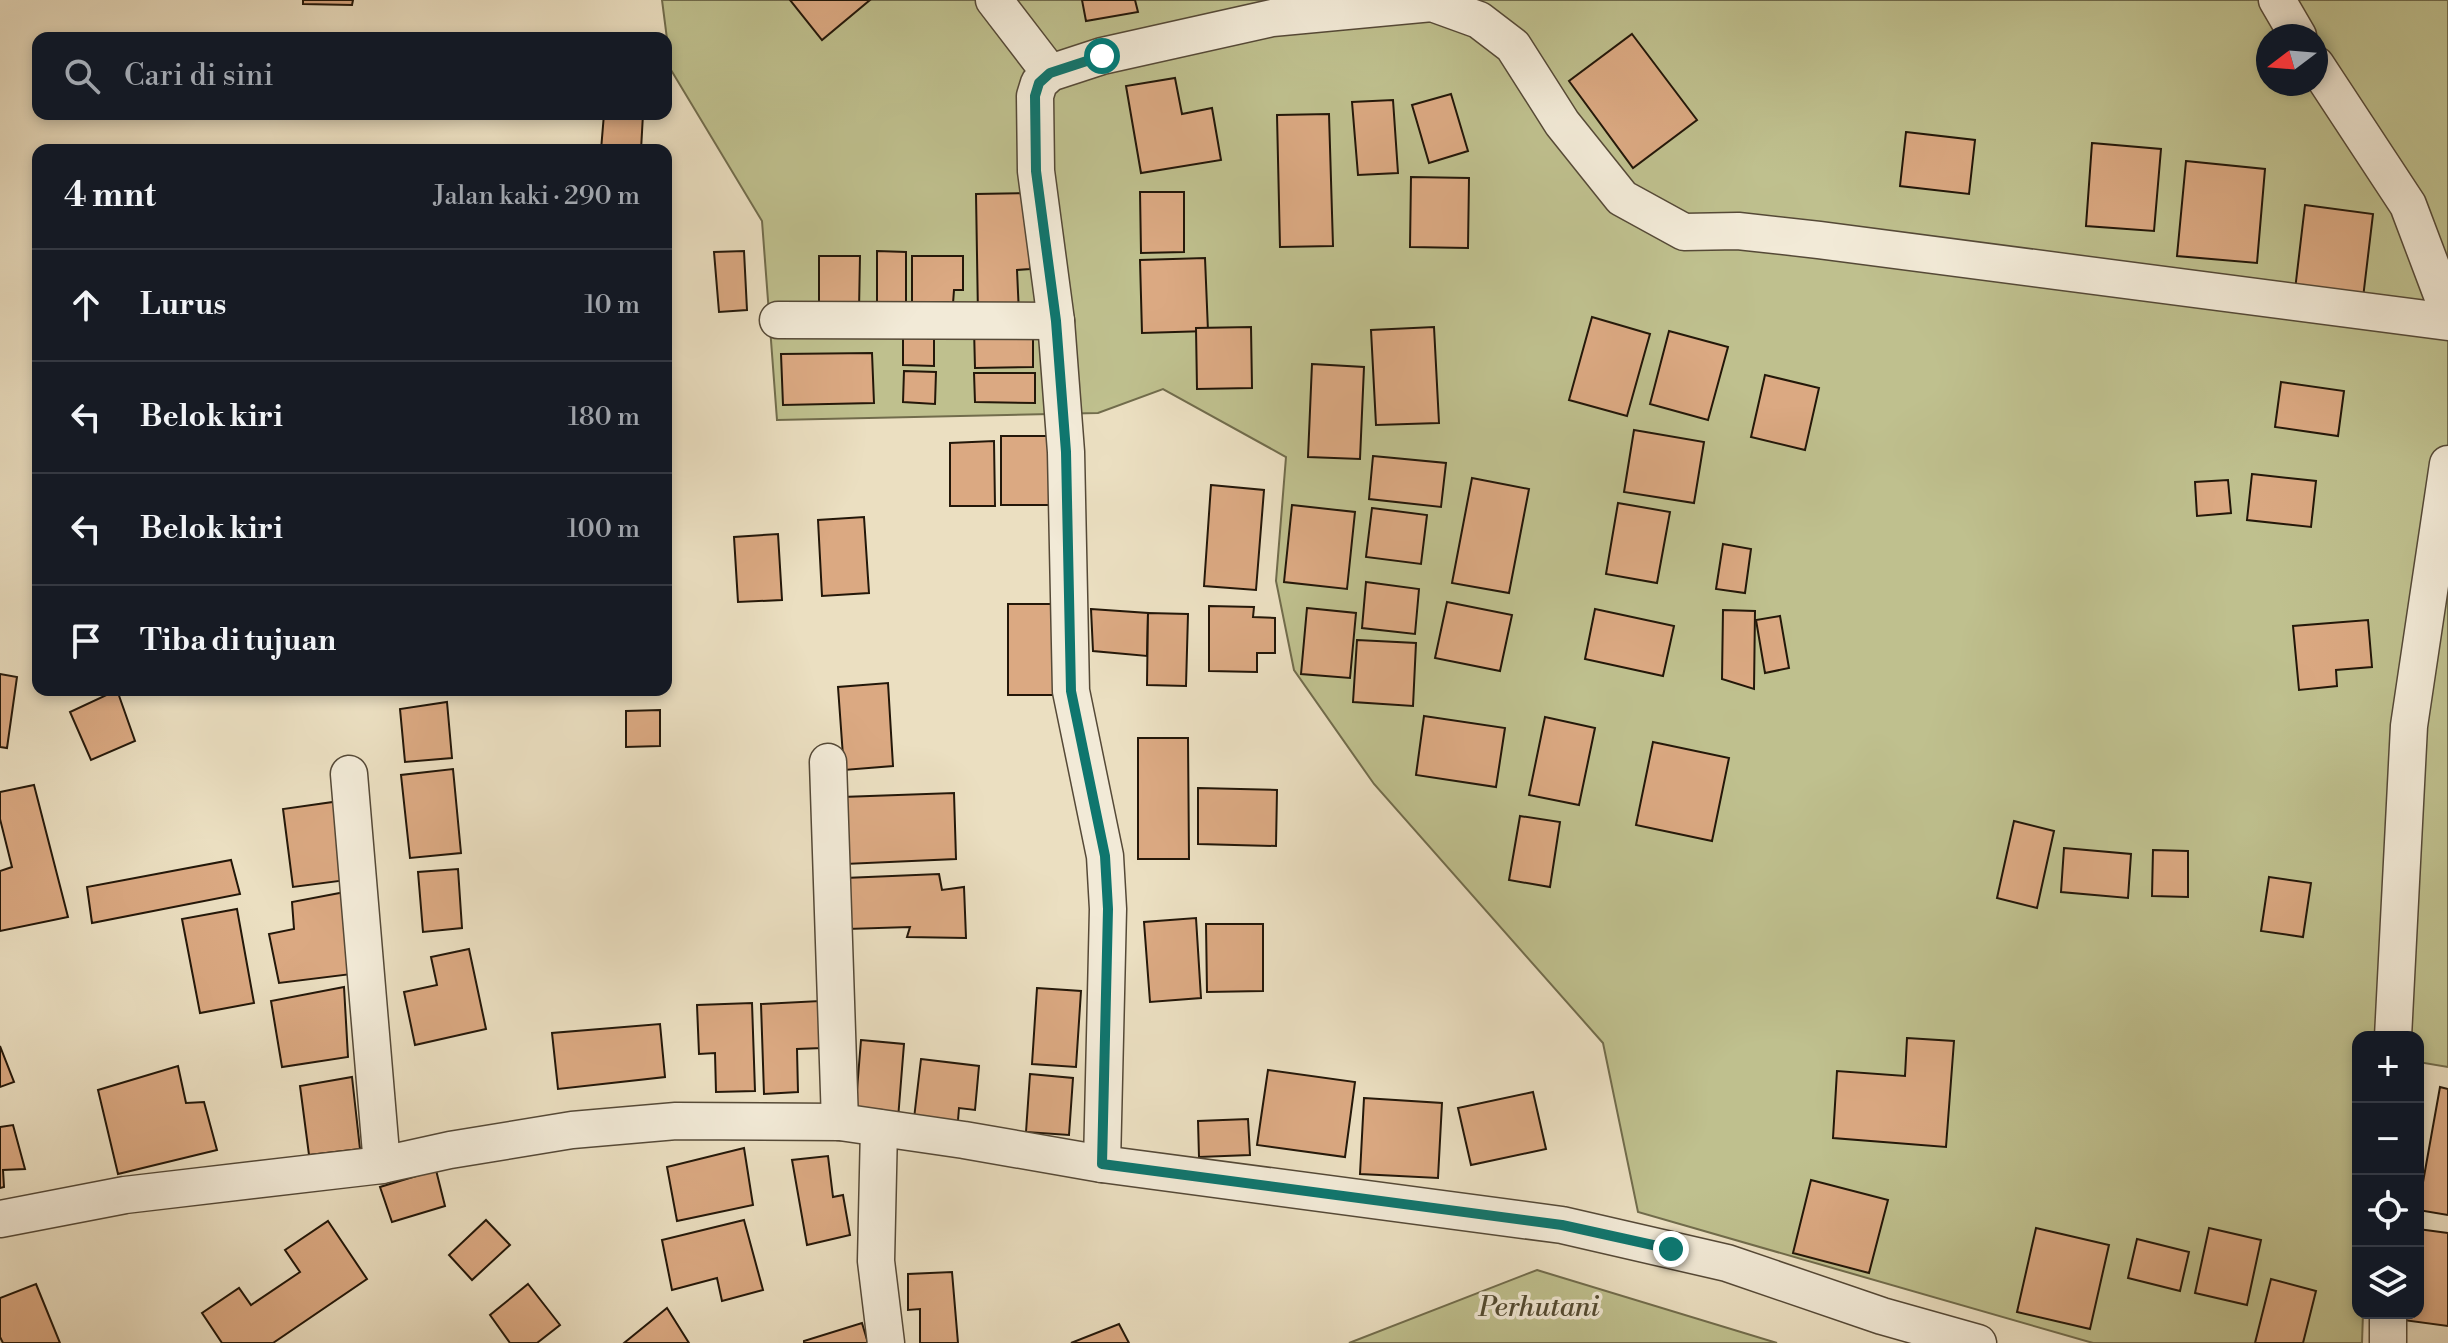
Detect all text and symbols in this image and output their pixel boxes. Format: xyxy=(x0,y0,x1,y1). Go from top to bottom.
north arrow xyxy=(2256,24,2328,96)
search box xyxy=(32,32,672,120)
route start xyxy=(1084,38,1120,74)
icon: search xyxy=(60,54,104,98)
text: Cari di sini xyxy=(124,57,273,95)
text: 4 mnt xyxy=(64,175,156,217)
text: Jalan kaki · 290 m xyxy=(433,180,640,212)
icon: ahead xyxy=(64,283,108,327)
text: Lurus xyxy=(140,286,226,324)
text: 10 m xyxy=(584,289,640,321)
icon: left xyxy=(64,395,108,439)
text: Belok kiri xyxy=(140,398,283,436)
text: 180 m xyxy=(568,401,640,433)
icon: left xyxy=(64,507,108,551)
text: Belok kiri xyxy=(140,510,283,548)
text: 100 m xyxy=(567,513,640,545)
icon: arrive xyxy=(64,619,108,663)
text: Tiba di tujuan xyxy=(140,622,336,660)
map controls xyxy=(2352,1031,2424,1319)
button: + xyxy=(2352,1031,2424,1103)
button: − xyxy=(2352,1103,2424,1175)
button: locate xyxy=(2352,1175,2424,1247)
route end xyxy=(1653,1231,1689,1267)
button: layers xyxy=(2352,1247,2424,1319)
park label: Perhutani xyxy=(1478,1290,1600,1325)

